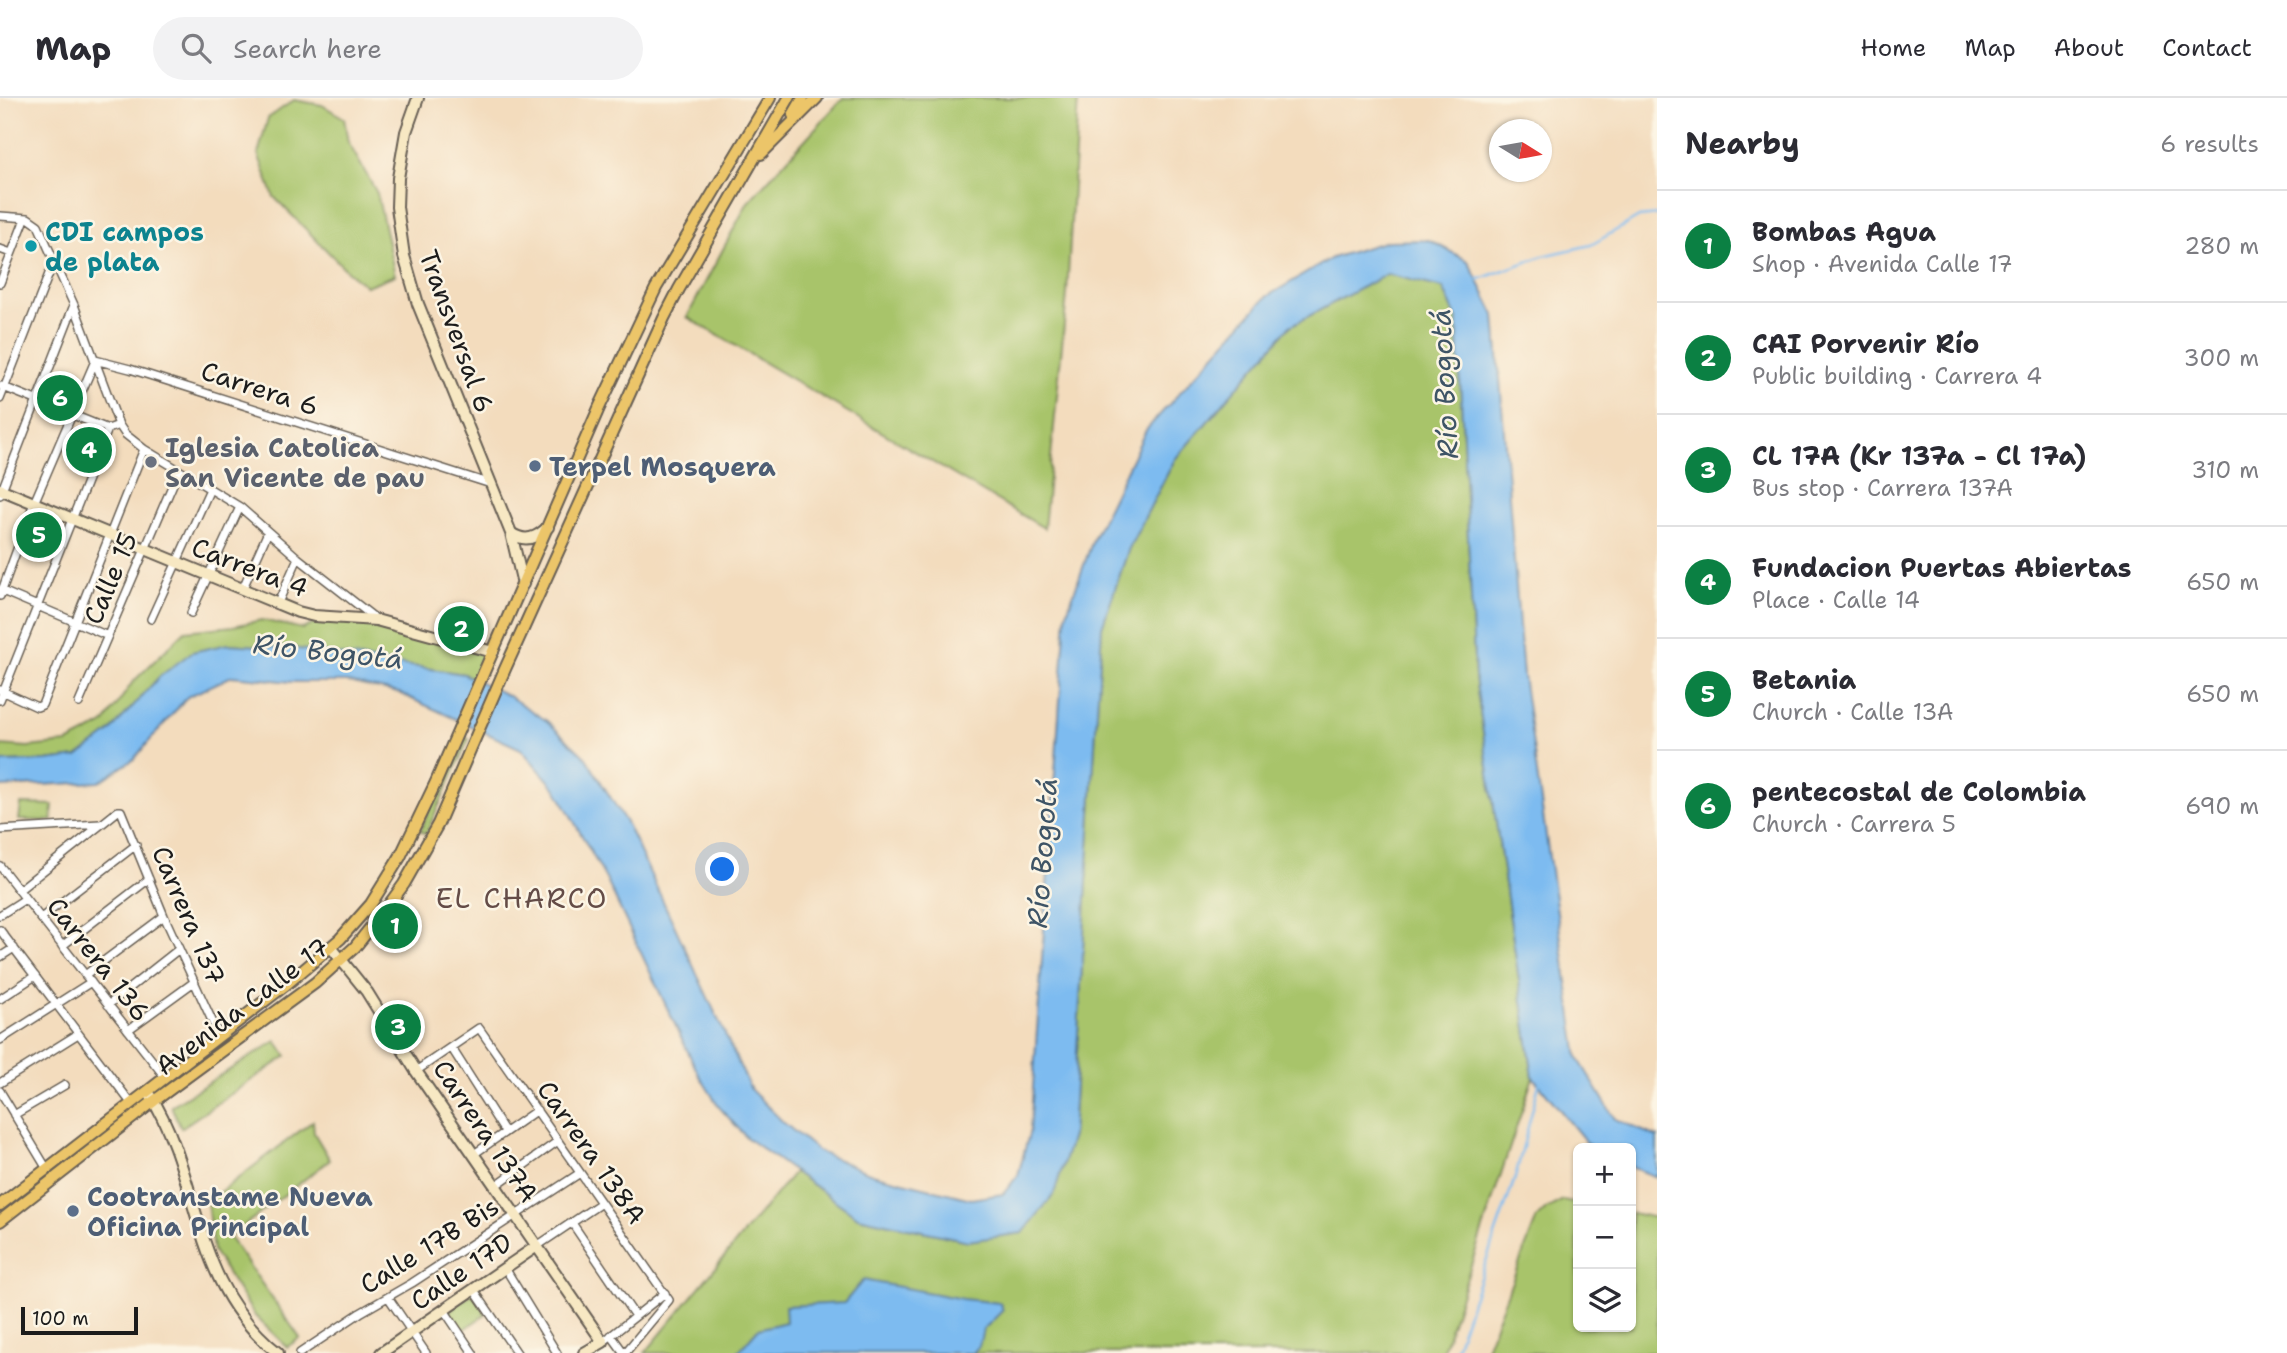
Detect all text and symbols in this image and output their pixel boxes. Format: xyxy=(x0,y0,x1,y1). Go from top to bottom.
search box xyxy=(153,17,643,80)
text: Map xyxy=(35,26,111,71)
icon: search xyxy=(177,29,215,67)
text: Search here xyxy=(233,31,382,66)
text: Home xyxy=(1860,32,1926,64)
text: Map xyxy=(1964,32,2016,64)
text: About xyxy=(2054,32,2124,64)
text: Contact xyxy=(2162,32,2252,64)
north arrow xyxy=(1489,119,1552,182)
text: Nearby xyxy=(1685,123,1800,164)
text: 6 results xyxy=(2160,129,2259,159)
place label: CDI campos de plata xyxy=(45,214,204,279)
text: Bombas Agua xyxy=(1752,214,1936,249)
text: 1 xyxy=(1703,231,1713,261)
text: 280 m xyxy=(2184,231,2259,261)
marker: CDI campos de plata xyxy=(23,238,39,254)
street label: Transversal 6 xyxy=(411,245,503,417)
text: Shop · Avenida Calle 17 xyxy=(1752,249,2013,279)
water label: Río Bogotá xyxy=(1421,308,1467,460)
text: CAI Porvenir Río xyxy=(1752,326,1979,361)
text: 2 xyxy=(1700,343,1716,373)
text: 300 m xyxy=(2184,343,2259,373)
street label: Carrera 6 xyxy=(197,353,323,423)
text: Public building · Carrera 4 xyxy=(1752,361,2042,391)
pin: 6 xyxy=(37,372,83,424)
pin: 4 xyxy=(66,424,112,476)
place label: Iglesia Catolica San Vicente de pau xyxy=(165,430,425,495)
text: CL 17A (Kr 137a - Cl 17a) xyxy=(1752,438,2086,473)
place label: Terpel Mosquera xyxy=(549,449,776,484)
marker: Iglesia Catolica San Vicente de pau xyxy=(143,454,159,470)
text: 3 xyxy=(1700,455,1716,485)
text: 310 m xyxy=(2191,455,2259,485)
marker: Terpel Mosquera xyxy=(527,458,543,474)
text: Bus stop · Carrera 137A xyxy=(1752,473,2013,503)
pin: 5 xyxy=(16,509,62,561)
street label: Calle 15 xyxy=(75,527,145,629)
street label: Carrera 4 xyxy=(187,529,313,605)
text: Fundacion Puertas Abiertas xyxy=(1752,550,2131,585)
text: 4 xyxy=(1700,567,1716,597)
text: 650 m xyxy=(2186,567,2259,597)
text: Place · Calle 14 xyxy=(1752,585,1920,615)
pin: 2 xyxy=(438,603,484,655)
water label: Río Bogotá xyxy=(251,624,405,678)
text: Betania xyxy=(1752,662,1856,697)
text: 5 xyxy=(1701,679,1715,709)
text: 650 m xyxy=(2186,679,2259,709)
text: Church · Calle 13A xyxy=(1752,697,1954,727)
text: pentecostal de Colombia xyxy=(1752,774,2086,809)
water label: Río Bogotá xyxy=(1018,777,1066,929)
text: 6 xyxy=(1700,791,1716,821)
text: 690 m xyxy=(2185,791,2259,821)
text: Church · Carrera 5 xyxy=(1752,809,1956,839)
street label: Carrera 137 xyxy=(144,840,234,990)
your location xyxy=(705,852,739,886)
district label: EL CHARCO xyxy=(436,879,608,917)
street label: Carrera 136 xyxy=(39,890,159,1028)
pin: 1 xyxy=(372,900,418,952)
street label: Avenida Calle 17 xyxy=(148,929,336,1083)
pin: 3 xyxy=(375,1001,421,1053)
street label: Carrera 137A xyxy=(425,1053,547,1209)
street label: Carrera 138A xyxy=(530,1073,654,1231)
map controls xyxy=(1573,1143,1636,1332)
button: + xyxy=(1573,1143,1636,1206)
place label: Cootranstame Nueva Oficina Principal xyxy=(87,1179,373,1244)
street label: Calle 17B Bis xyxy=(353,1188,505,1302)
marker: Cootranstame Nueva Oficina Principal xyxy=(65,1203,81,1219)
button: − xyxy=(1573,1206,1636,1269)
street label: Calle 17D xyxy=(403,1224,519,1318)
button: layers xyxy=(1573,1269,1636,1332)
scale bar xyxy=(21,1304,138,1336)
text: 100 m xyxy=(32,1306,89,1331)

